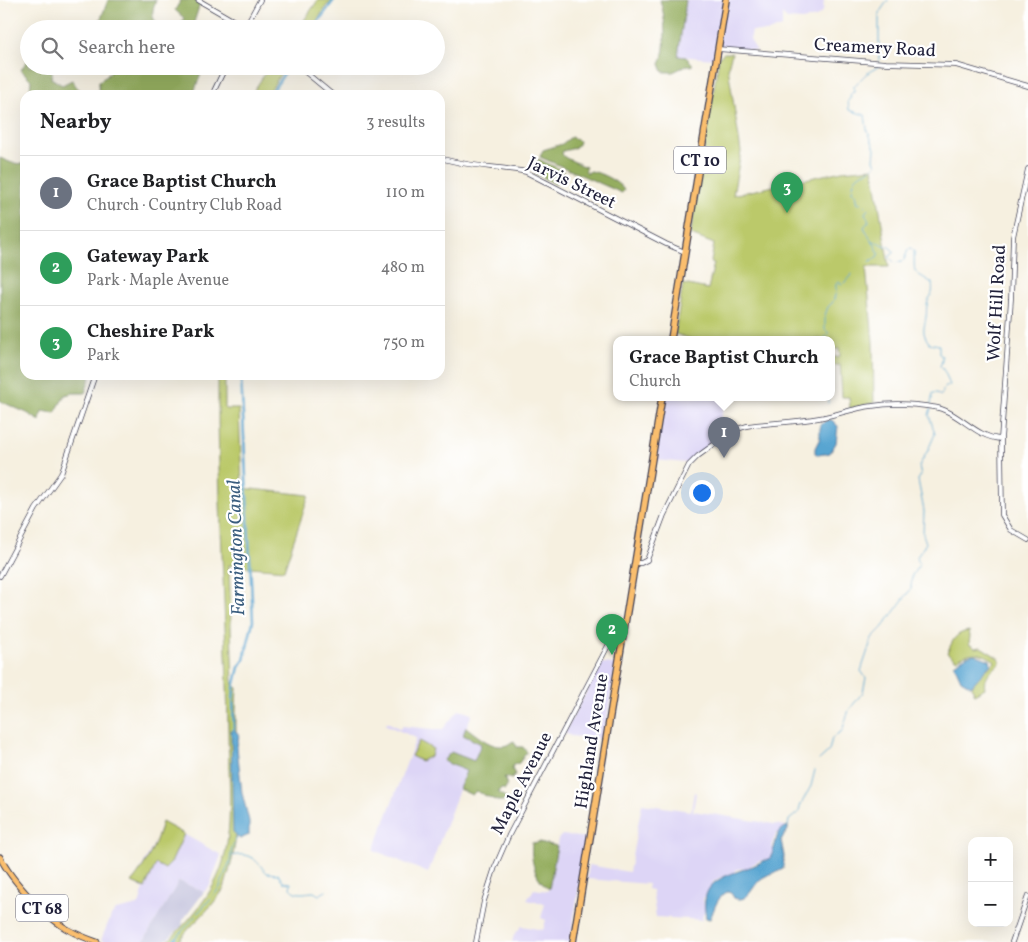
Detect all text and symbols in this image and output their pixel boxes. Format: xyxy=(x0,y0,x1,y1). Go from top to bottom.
search box xyxy=(20,20,445,75)
street label: Creamery Road xyxy=(813,33,937,64)
icon: search xyxy=(38,34,66,62)
text: Search here xyxy=(78,35,175,61)
text: Nearby xyxy=(40,108,111,137)
text: 3 results xyxy=(366,112,425,134)
road number: CT 10 xyxy=(674,146,726,174)
street label: Jarvis Street xyxy=(523,151,620,216)
text: Grace Baptist Church xyxy=(87,169,277,195)
pin: 3 xyxy=(771,172,803,213)
text: 1 xyxy=(53,182,59,204)
text: 110 m xyxy=(386,182,425,204)
text: Church · Country Club Road xyxy=(87,195,282,217)
text: Gateway Park xyxy=(87,244,209,270)
street label: Wolf Hill Road xyxy=(982,244,1013,362)
text: 2 xyxy=(52,257,60,279)
text: 480 m xyxy=(381,257,425,279)
text: Park · Maple Avenue xyxy=(87,270,229,292)
text: Cheshire Park xyxy=(87,319,214,345)
text: 3 xyxy=(52,332,60,354)
text: 750 m xyxy=(383,332,425,354)
popup xyxy=(613,336,835,401)
text: Park xyxy=(87,345,120,367)
text: Grace Baptist Church xyxy=(629,345,819,371)
text: Church xyxy=(629,371,681,393)
pin: 1 xyxy=(708,417,740,458)
water label: Farmington Canal xyxy=(222,479,252,616)
your location xyxy=(689,480,715,506)
pin: 2 xyxy=(596,614,628,655)
street label: Highland Avenue xyxy=(569,672,616,811)
street label: Maple Avenue xyxy=(486,728,559,839)
map controls xyxy=(968,837,1013,927)
button: + xyxy=(968,837,1013,882)
button: − xyxy=(968,882,1013,927)
road number: CT 68 xyxy=(16,894,68,921)

